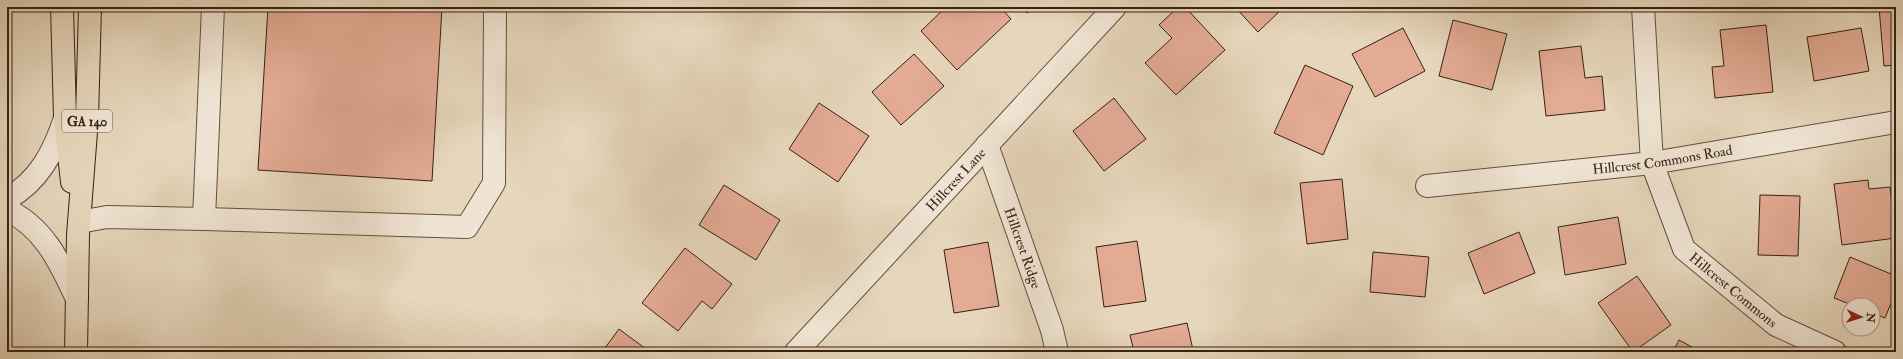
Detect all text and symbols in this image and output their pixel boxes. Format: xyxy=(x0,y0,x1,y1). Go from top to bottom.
road number: GA 140 xyxy=(62,110,112,132)
street label: Hillcrest Commons Road xyxy=(1592,142,1734,178)
street label: Hillcrest Lane xyxy=(922,144,990,215)
street label: Hillcrest Ridge xyxy=(1001,205,1045,291)
street label: Hillcrest Commons xyxy=(1686,249,1781,331)
north arrow xyxy=(1841,297,1881,337)
text: N xyxy=(1864,311,1877,324)

